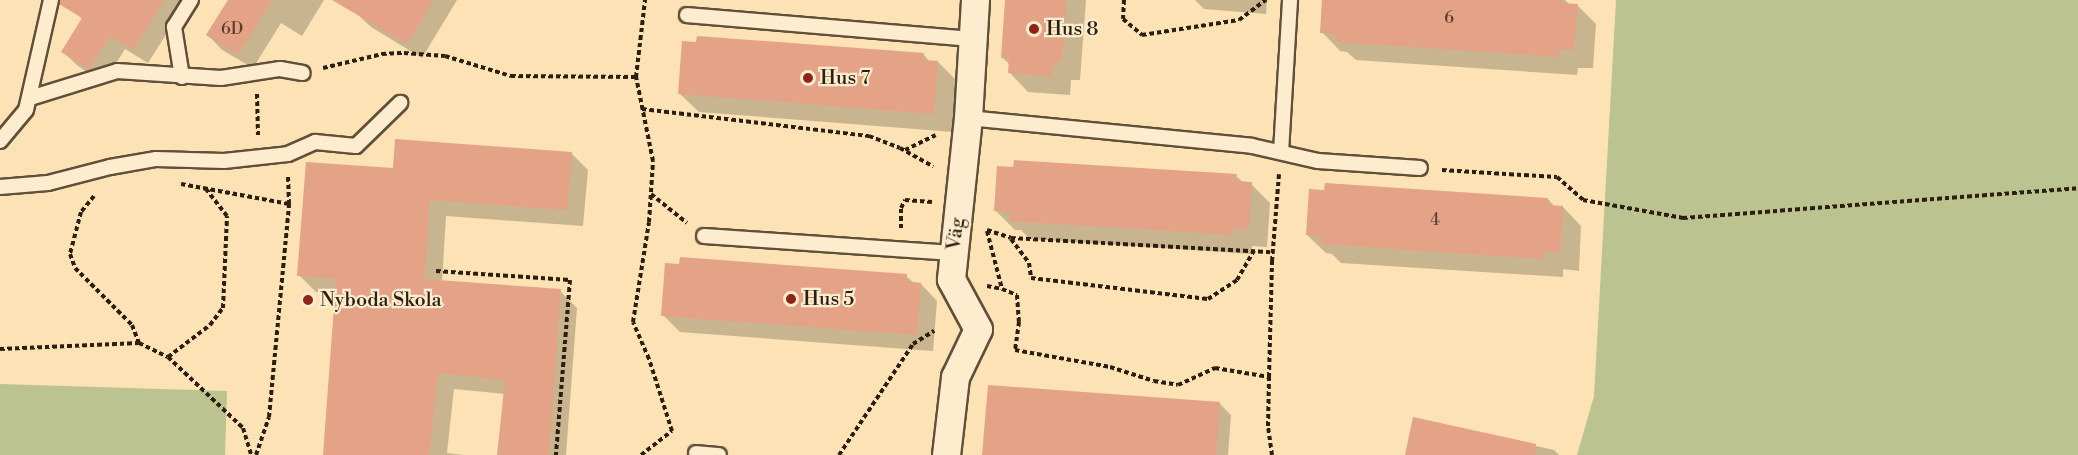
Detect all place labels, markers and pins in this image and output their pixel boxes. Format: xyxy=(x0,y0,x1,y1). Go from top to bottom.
place label: Hus 8 xyxy=(1046,17,1099,41)
marker: Hus 8 xyxy=(1027,22,1041,36)
place label: Hus 7 xyxy=(820,66,870,90)
marker: Hus 7 xyxy=(801,71,815,85)
place label: Hus 5 xyxy=(803,287,854,311)
place label: Nyboda Skola xyxy=(320,288,442,312)
marker: Hus 5 xyxy=(784,292,798,306)
marker: Nyboda Skola xyxy=(301,293,315,307)

